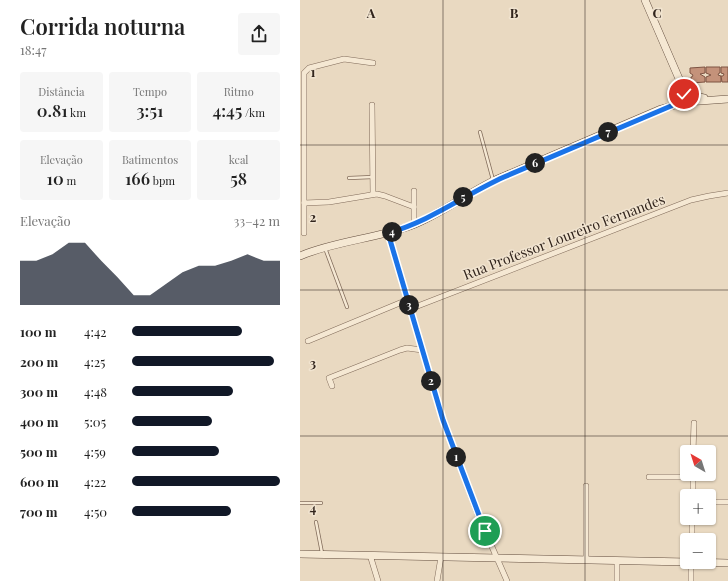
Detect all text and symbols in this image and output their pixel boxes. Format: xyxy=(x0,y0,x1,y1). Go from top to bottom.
text: A xyxy=(366,4,376,21)
text: B xyxy=(510,4,519,21)
text: C xyxy=(652,4,662,21)
text: Corrida noturna xyxy=(20,11,185,41)
button: share xyxy=(238,13,280,55)
text: 18:47 xyxy=(20,41,47,58)
text: 1 xyxy=(311,63,316,80)
pin xyxy=(667,77,701,111)
icon: check xyxy=(673,83,695,105)
text: Distância xyxy=(38,84,84,99)
text: Tempo xyxy=(133,84,167,99)
text: Ritmo xyxy=(224,84,254,99)
text: 0.81 xyxy=(37,99,68,121)
text: 3:51 xyxy=(137,99,163,121)
text: 4:45 xyxy=(212,99,242,121)
text: km xyxy=(68,105,86,120)
text: /km xyxy=(242,105,265,120)
pin: 7 xyxy=(598,122,618,142)
text: 7 xyxy=(605,124,611,139)
text: Elevação xyxy=(40,152,83,167)
text: Batimentos xyxy=(122,152,178,167)
text: kcal xyxy=(229,152,249,167)
pin: 6 xyxy=(525,153,545,173)
text: 6 xyxy=(532,155,538,170)
text: 10 xyxy=(46,167,64,189)
text: 166 xyxy=(125,167,150,189)
text: 58 xyxy=(230,167,247,189)
text: m xyxy=(64,173,76,188)
text: bpm xyxy=(150,173,175,188)
pin: 5 xyxy=(453,187,473,207)
street label: Rua Professor Loureiro Fernandes xyxy=(460,189,667,284)
text: 5 xyxy=(460,189,466,204)
text: 2 xyxy=(310,208,317,225)
text: Elevação xyxy=(20,212,71,229)
text: 33–42 m xyxy=(233,212,280,229)
pin: 4 xyxy=(382,222,402,242)
text: 4 xyxy=(389,224,395,239)
pin: 3 xyxy=(399,295,419,315)
text: 3 xyxy=(406,297,412,312)
text: 100 m xyxy=(20,323,57,340)
text: 4:42 xyxy=(84,323,107,340)
text: 200 m xyxy=(20,353,58,370)
text: 4:25 xyxy=(84,353,106,370)
text: 3 xyxy=(310,354,316,371)
pin: 2 xyxy=(421,371,441,391)
text: 2 xyxy=(428,373,434,388)
text: 300 m xyxy=(20,383,58,400)
text: 4:48 xyxy=(84,383,107,400)
text: 400 m xyxy=(20,413,58,430)
text: 5:05 xyxy=(84,413,106,430)
text: 500 m xyxy=(20,443,58,460)
text: 4:59 xyxy=(84,443,106,460)
north arrow xyxy=(680,445,716,481)
map controls xyxy=(680,445,716,569)
pin: 1 xyxy=(446,447,466,467)
text: 1 xyxy=(454,449,458,464)
text: 600 m xyxy=(20,473,59,490)
text: 4:22 xyxy=(84,473,106,490)
button: + xyxy=(680,489,716,525)
text: 4 xyxy=(310,499,317,516)
text: 700 m xyxy=(20,503,57,520)
text: 4:50 xyxy=(84,503,107,520)
pin xyxy=(468,514,502,548)
icon: arrive xyxy=(474,520,496,542)
button: − xyxy=(680,533,716,569)

